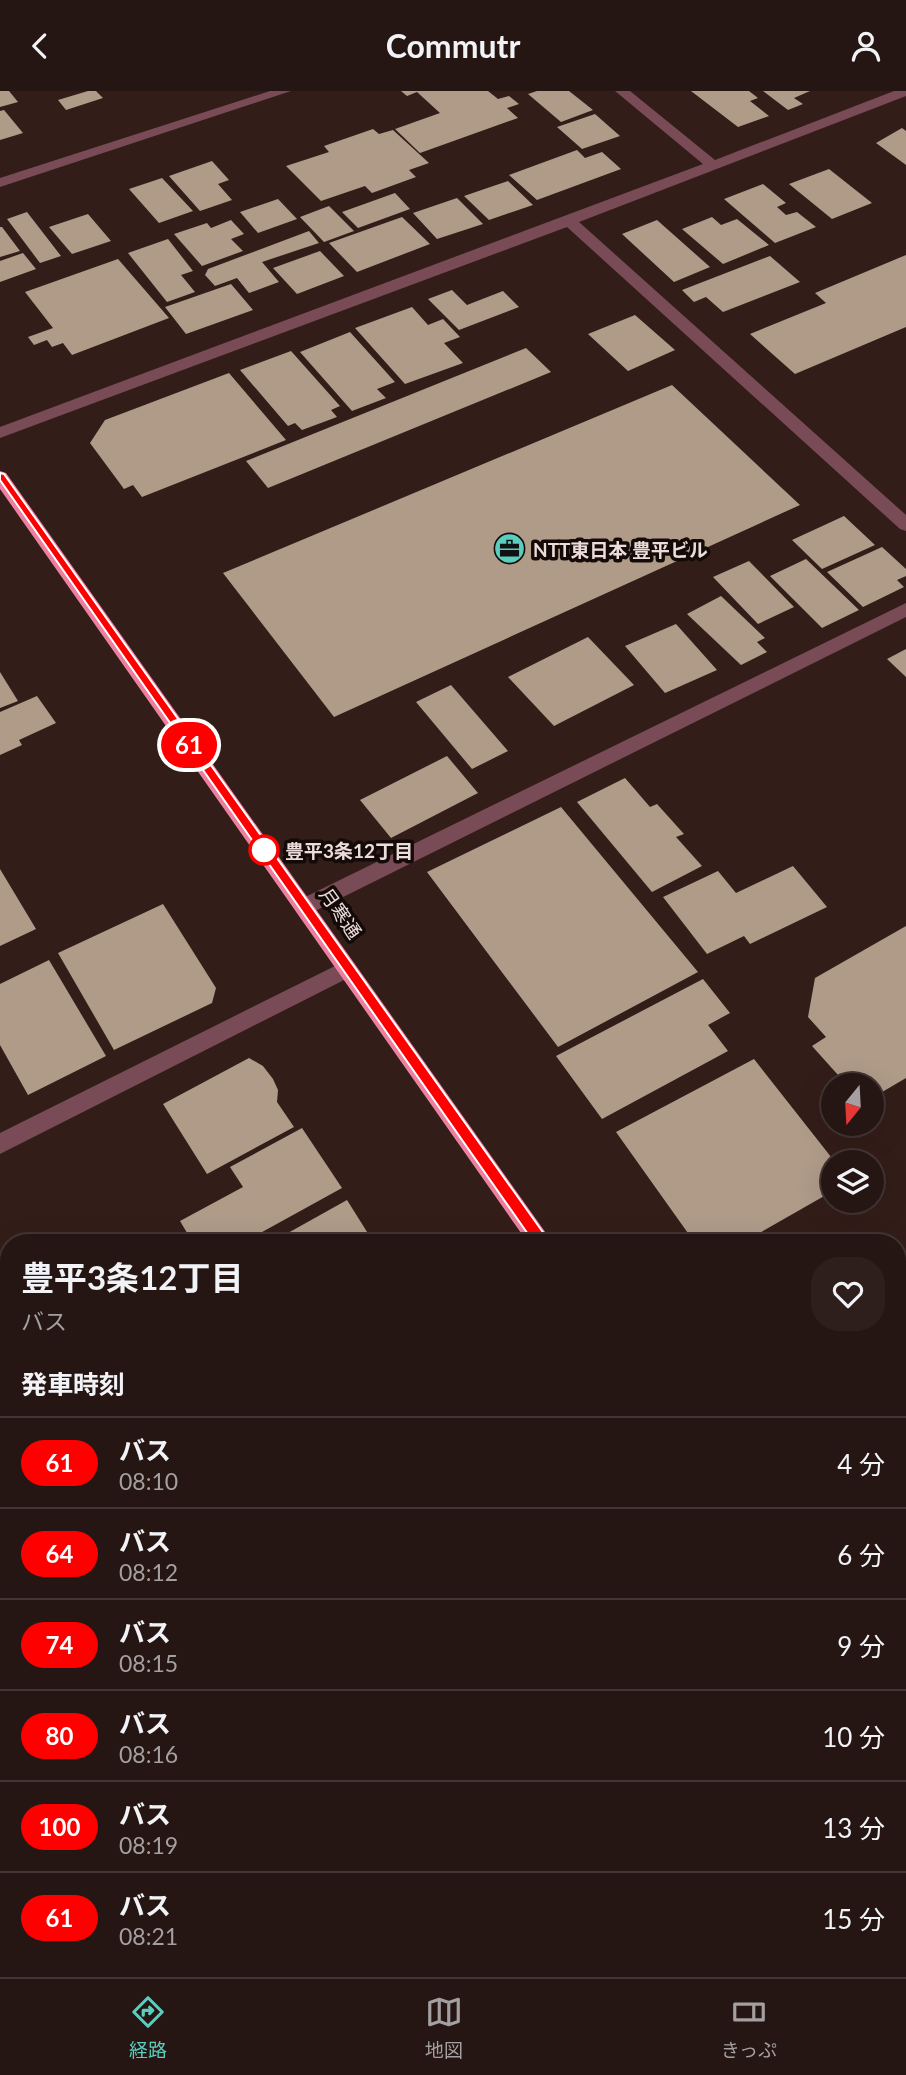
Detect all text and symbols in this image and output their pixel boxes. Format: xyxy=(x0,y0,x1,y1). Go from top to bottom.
text: Commutr xyxy=(386,26,520,65)
icon: back xyxy=(21,27,59,65)
icon: person xyxy=(847,27,885,65)
office icon: NTT東日本 豊平ビル xyxy=(493,532,527,566)
place label: NTT東日本 豊平ビル xyxy=(533,538,708,561)
line badge: 61 xyxy=(158,722,220,768)
text: 61 xyxy=(175,730,203,759)
marker: 豊平3条12丁目 xyxy=(249,835,279,865)
place label: 豊平3条12丁目 xyxy=(285,839,413,862)
street label: 月寒通 xyxy=(315,883,367,943)
north arrow xyxy=(821,1073,884,1136)
map controls xyxy=(821,1073,884,1213)
button: layers xyxy=(821,1150,884,1213)
text: 豊平3条12丁目 xyxy=(21,1257,243,1297)
button: heart xyxy=(811,1257,885,1331)
text: バス xyxy=(21,1307,67,1335)
text: 発車時刻 xyxy=(21,1368,125,1400)
text: バス xyxy=(119,1434,171,1466)
text: 61 xyxy=(46,1448,73,1477)
text: 4 分 xyxy=(837,1448,885,1480)
text: 08:10 xyxy=(119,1467,178,1495)
text: バス xyxy=(119,1525,171,1557)
text: 64 xyxy=(46,1539,73,1568)
text: 6 分 xyxy=(837,1539,885,1571)
text: 08:12 xyxy=(119,1558,178,1586)
text: バス xyxy=(119,1616,171,1648)
text: 74 xyxy=(46,1630,73,1659)
text: 9 分 xyxy=(837,1630,885,1662)
text: 08:15 xyxy=(119,1649,178,1677)
text: バス xyxy=(119,1707,171,1739)
text: 80 xyxy=(46,1721,73,1750)
text: 10 分 xyxy=(822,1721,885,1753)
text: 08:16 xyxy=(119,1740,178,1768)
text: バス xyxy=(119,1798,171,1830)
text: 100 xyxy=(39,1812,80,1841)
text: 13 分 xyxy=(822,1812,885,1844)
text: 08:19 xyxy=(119,1831,178,1859)
text: バス xyxy=(119,1889,171,1921)
text: 61 xyxy=(46,1903,73,1932)
text: 15 分 xyxy=(822,1903,885,1935)
text: 08:21 xyxy=(119,1922,178,1950)
tab: 経路 xyxy=(129,1993,167,2062)
tab: 地図 xyxy=(425,1993,463,2062)
tab: きっぷ xyxy=(721,1993,777,2062)

